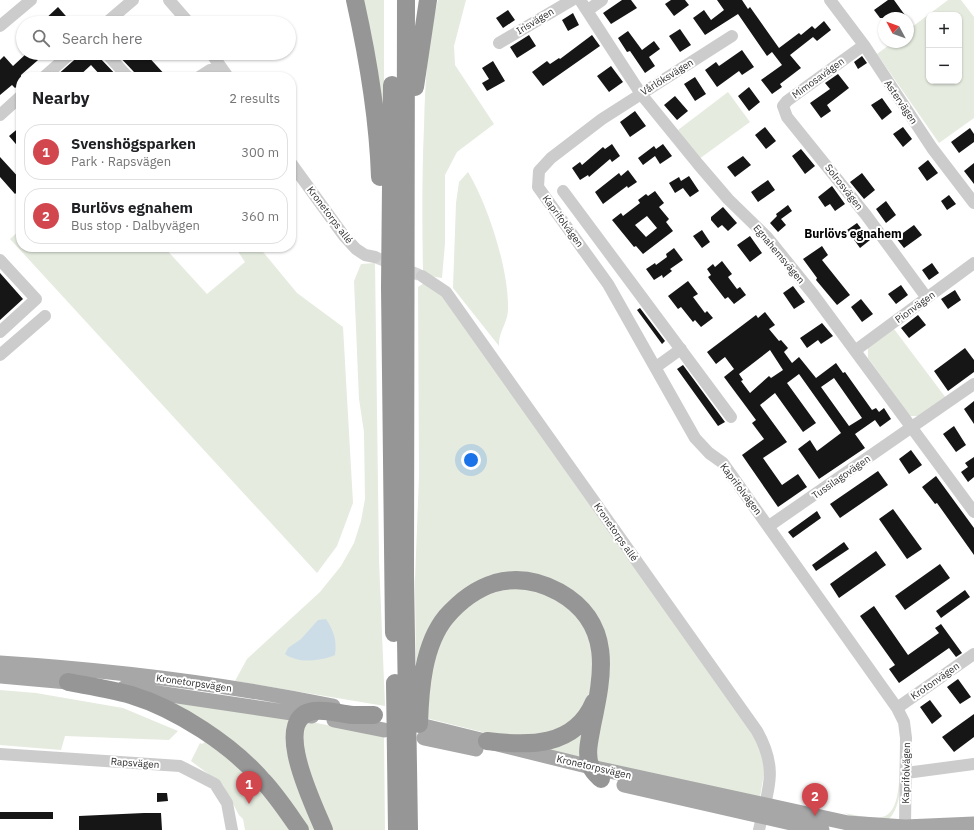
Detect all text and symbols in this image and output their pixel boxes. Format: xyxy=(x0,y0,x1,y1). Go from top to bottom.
street label: Irisvägen xyxy=(514,5,556,37)
north arrow xyxy=(878,12,914,48)
map controls xyxy=(926,12,962,84)
button: + xyxy=(926,12,962,48)
search box xyxy=(16,16,296,60)
icon: search xyxy=(30,27,52,49)
text: Search here xyxy=(62,29,142,48)
button: − xyxy=(926,48,962,84)
street label: Mimosavägen xyxy=(789,55,847,101)
street label: Vårlöksvägen xyxy=(638,56,696,98)
street label: Astervägen xyxy=(881,77,921,127)
text: Nearby xyxy=(32,87,90,109)
text: 2 results xyxy=(229,90,280,107)
text: Svenshögsparken xyxy=(71,134,196,153)
text: 1 xyxy=(42,144,50,161)
text: 300 m xyxy=(241,144,279,161)
text: Park · Rapsvägen xyxy=(71,153,171,170)
street label: Solrosvägen xyxy=(822,161,866,213)
street label: Kronetorps allé xyxy=(304,184,356,247)
street label: Kaprifolvägen xyxy=(540,192,586,250)
text: Burlövs egnahem xyxy=(71,198,193,217)
text: 2 xyxy=(42,208,50,225)
text: 360 m xyxy=(241,208,279,225)
text: Bus stop · Dalbyvägen xyxy=(71,217,200,234)
street label: Egnahemsvägen xyxy=(750,222,808,286)
district label: Burlövs egnahem xyxy=(804,226,902,241)
street label: Pionvägen xyxy=(892,288,938,326)
your location xyxy=(461,450,481,470)
street label: Tussilagovägen xyxy=(809,452,873,502)
street label: Kaprifolvägen xyxy=(717,461,765,517)
street label: Kronetorps allé xyxy=(591,500,641,564)
street label: Krotonvägen xyxy=(908,659,962,703)
street label: Kronetorpsvägen xyxy=(155,671,233,695)
street label: Kaprifolvägen xyxy=(899,742,913,804)
street label: Kronetorpsvägen xyxy=(555,752,633,782)
street label: Rapsvägen xyxy=(110,755,160,771)
pin: 1 xyxy=(236,771,262,804)
pin: 2 xyxy=(802,783,828,816)

